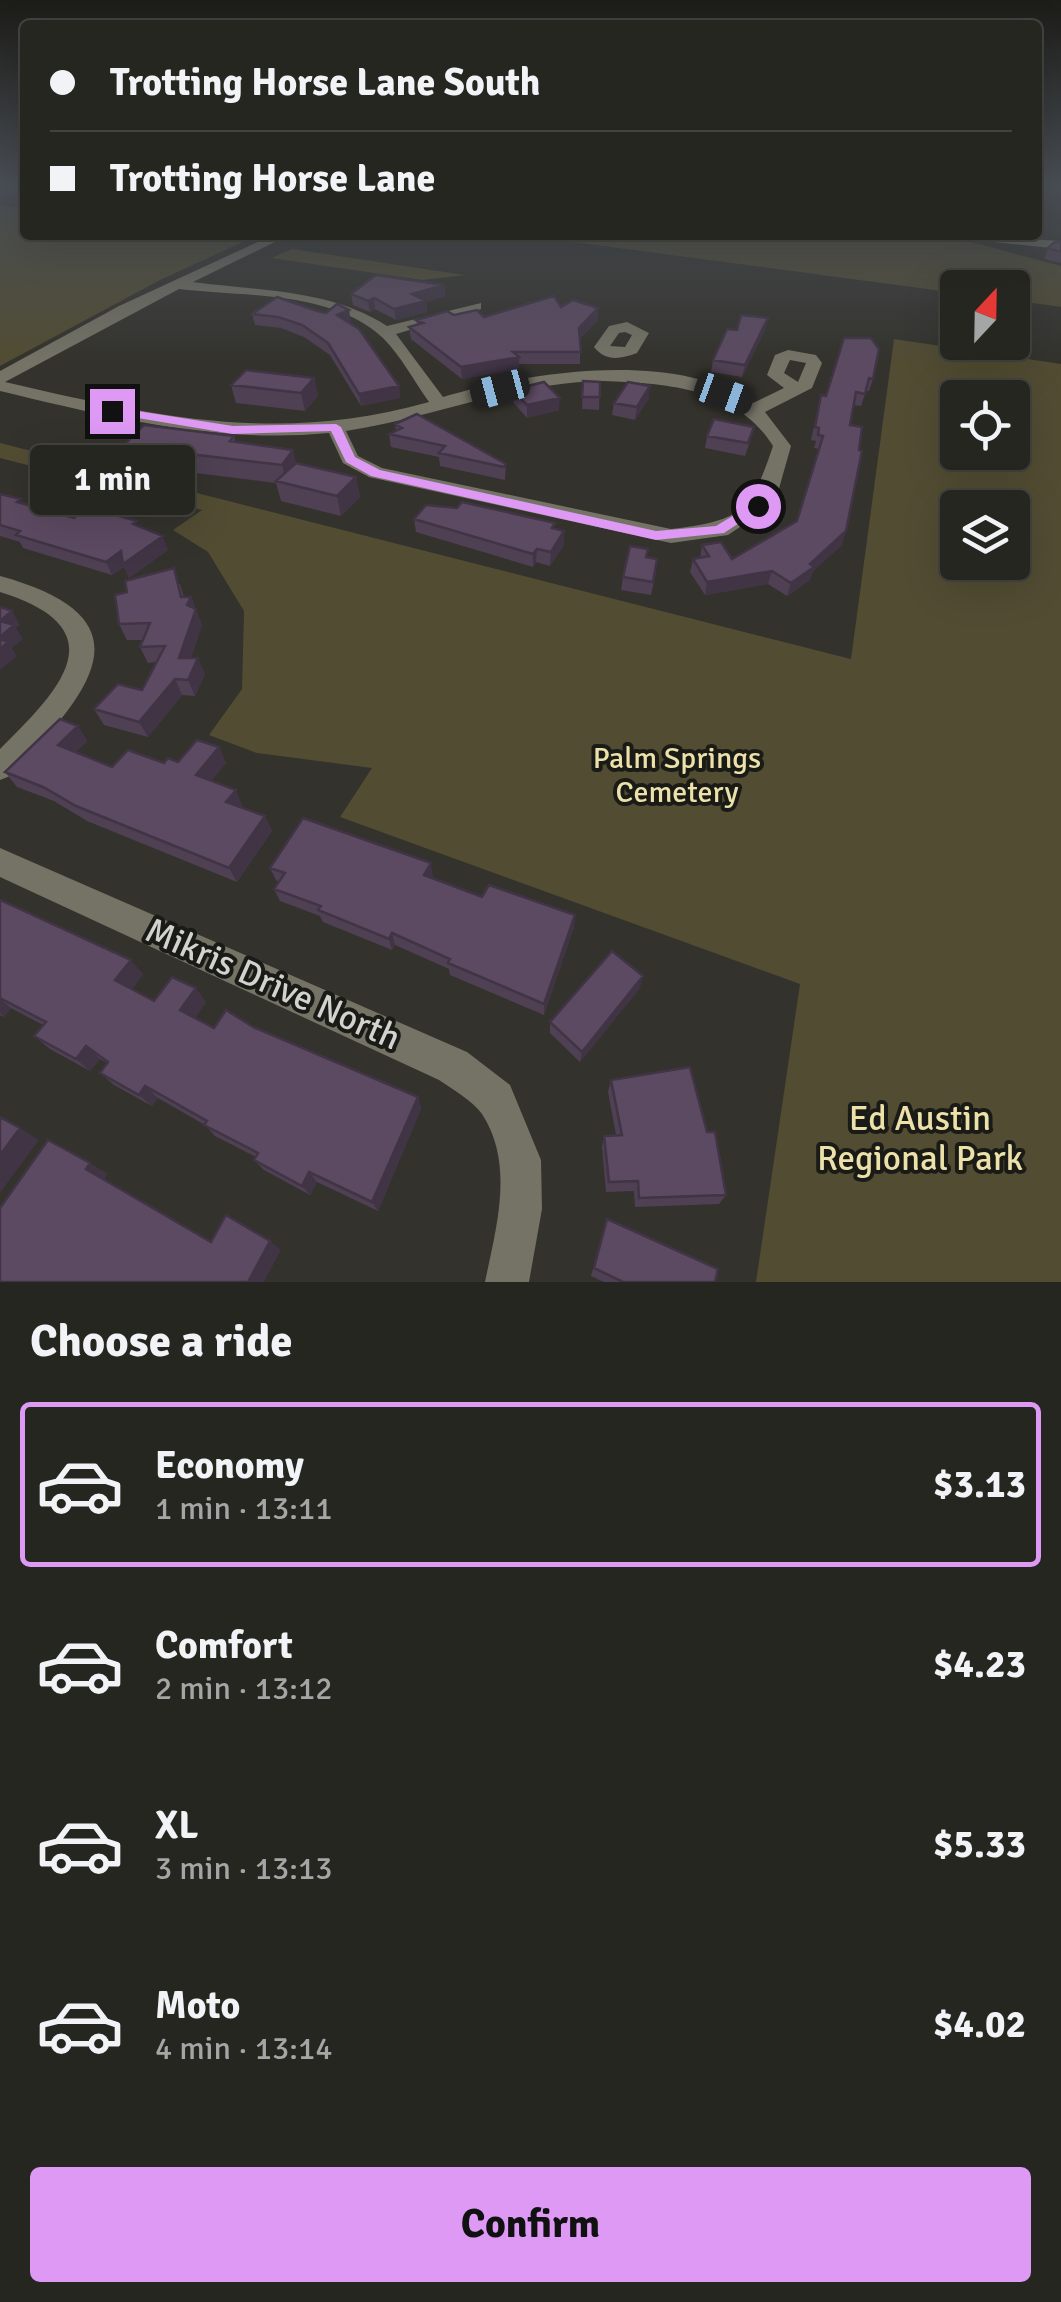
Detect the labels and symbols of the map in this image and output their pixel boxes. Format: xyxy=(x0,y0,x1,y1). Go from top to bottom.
north arrow xyxy=(940,270,1030,360)
car xyxy=(467,367,533,411)
car xyxy=(691,370,757,418)
route end xyxy=(90,389,135,434)
callout: 1 min xyxy=(29,446,194,516)
route start xyxy=(736,484,781,529)
park label: Palm Springs Cemetery xyxy=(593,740,761,811)
street label: Mikris Drive North xyxy=(139,909,407,1059)
park label: Ed Austin Regional Park xyxy=(817,1097,1023,1180)

